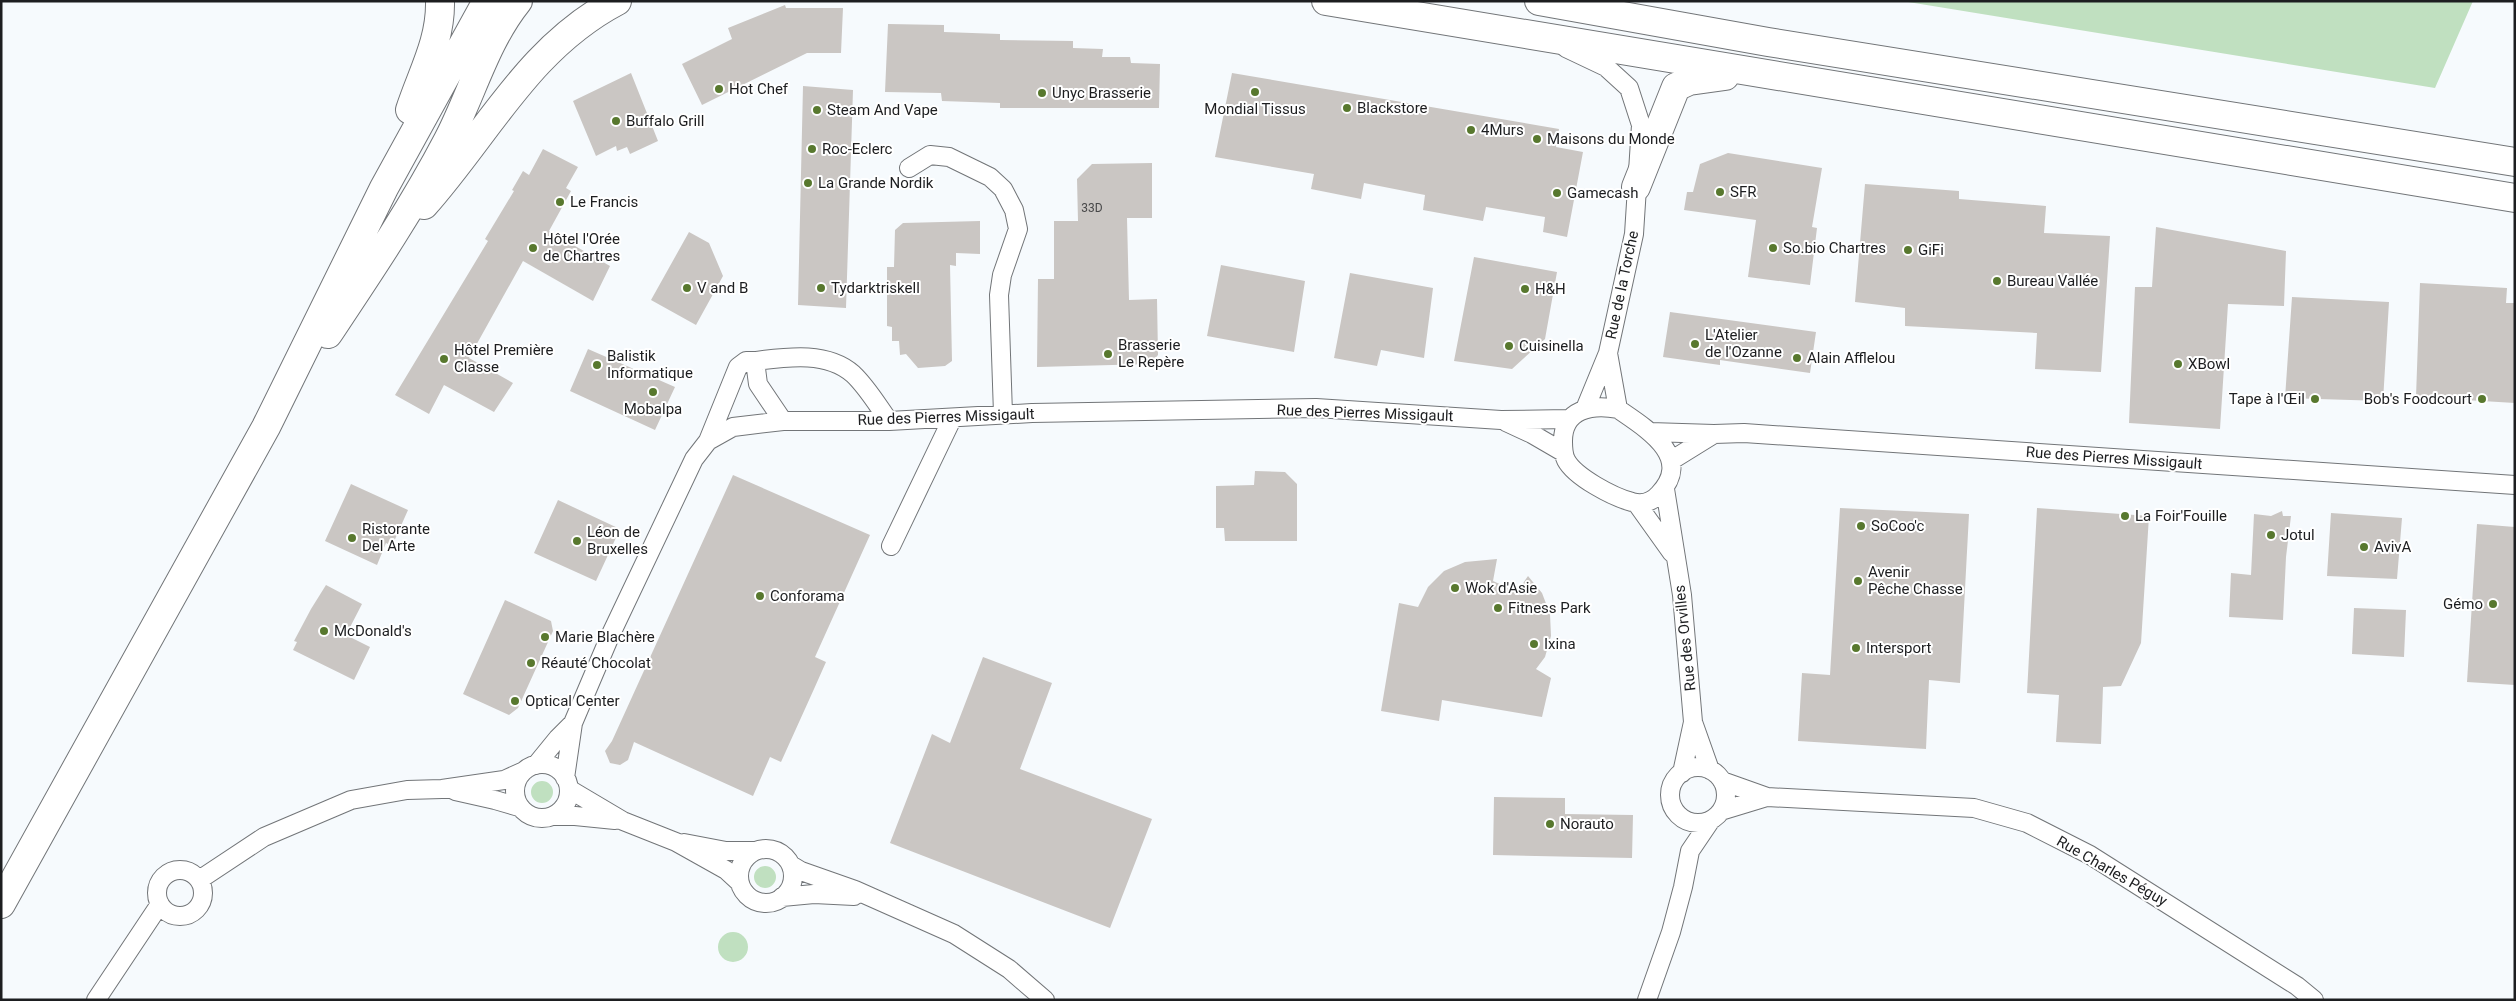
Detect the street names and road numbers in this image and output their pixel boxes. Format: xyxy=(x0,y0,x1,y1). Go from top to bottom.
street label: Rue de la Torche xyxy=(1602,229,1642,341)
street label: Rue des Pierres Missigault xyxy=(1276,401,1454,425)
street label: Rue des Pierres Missigault xyxy=(857,405,1035,429)
street label: Rue des Pierres Missigault xyxy=(2025,443,2203,473)
street label: Rue des Orvilles xyxy=(1670,584,1700,692)
street label: Rue Charles Péguy xyxy=(2054,832,2170,910)

